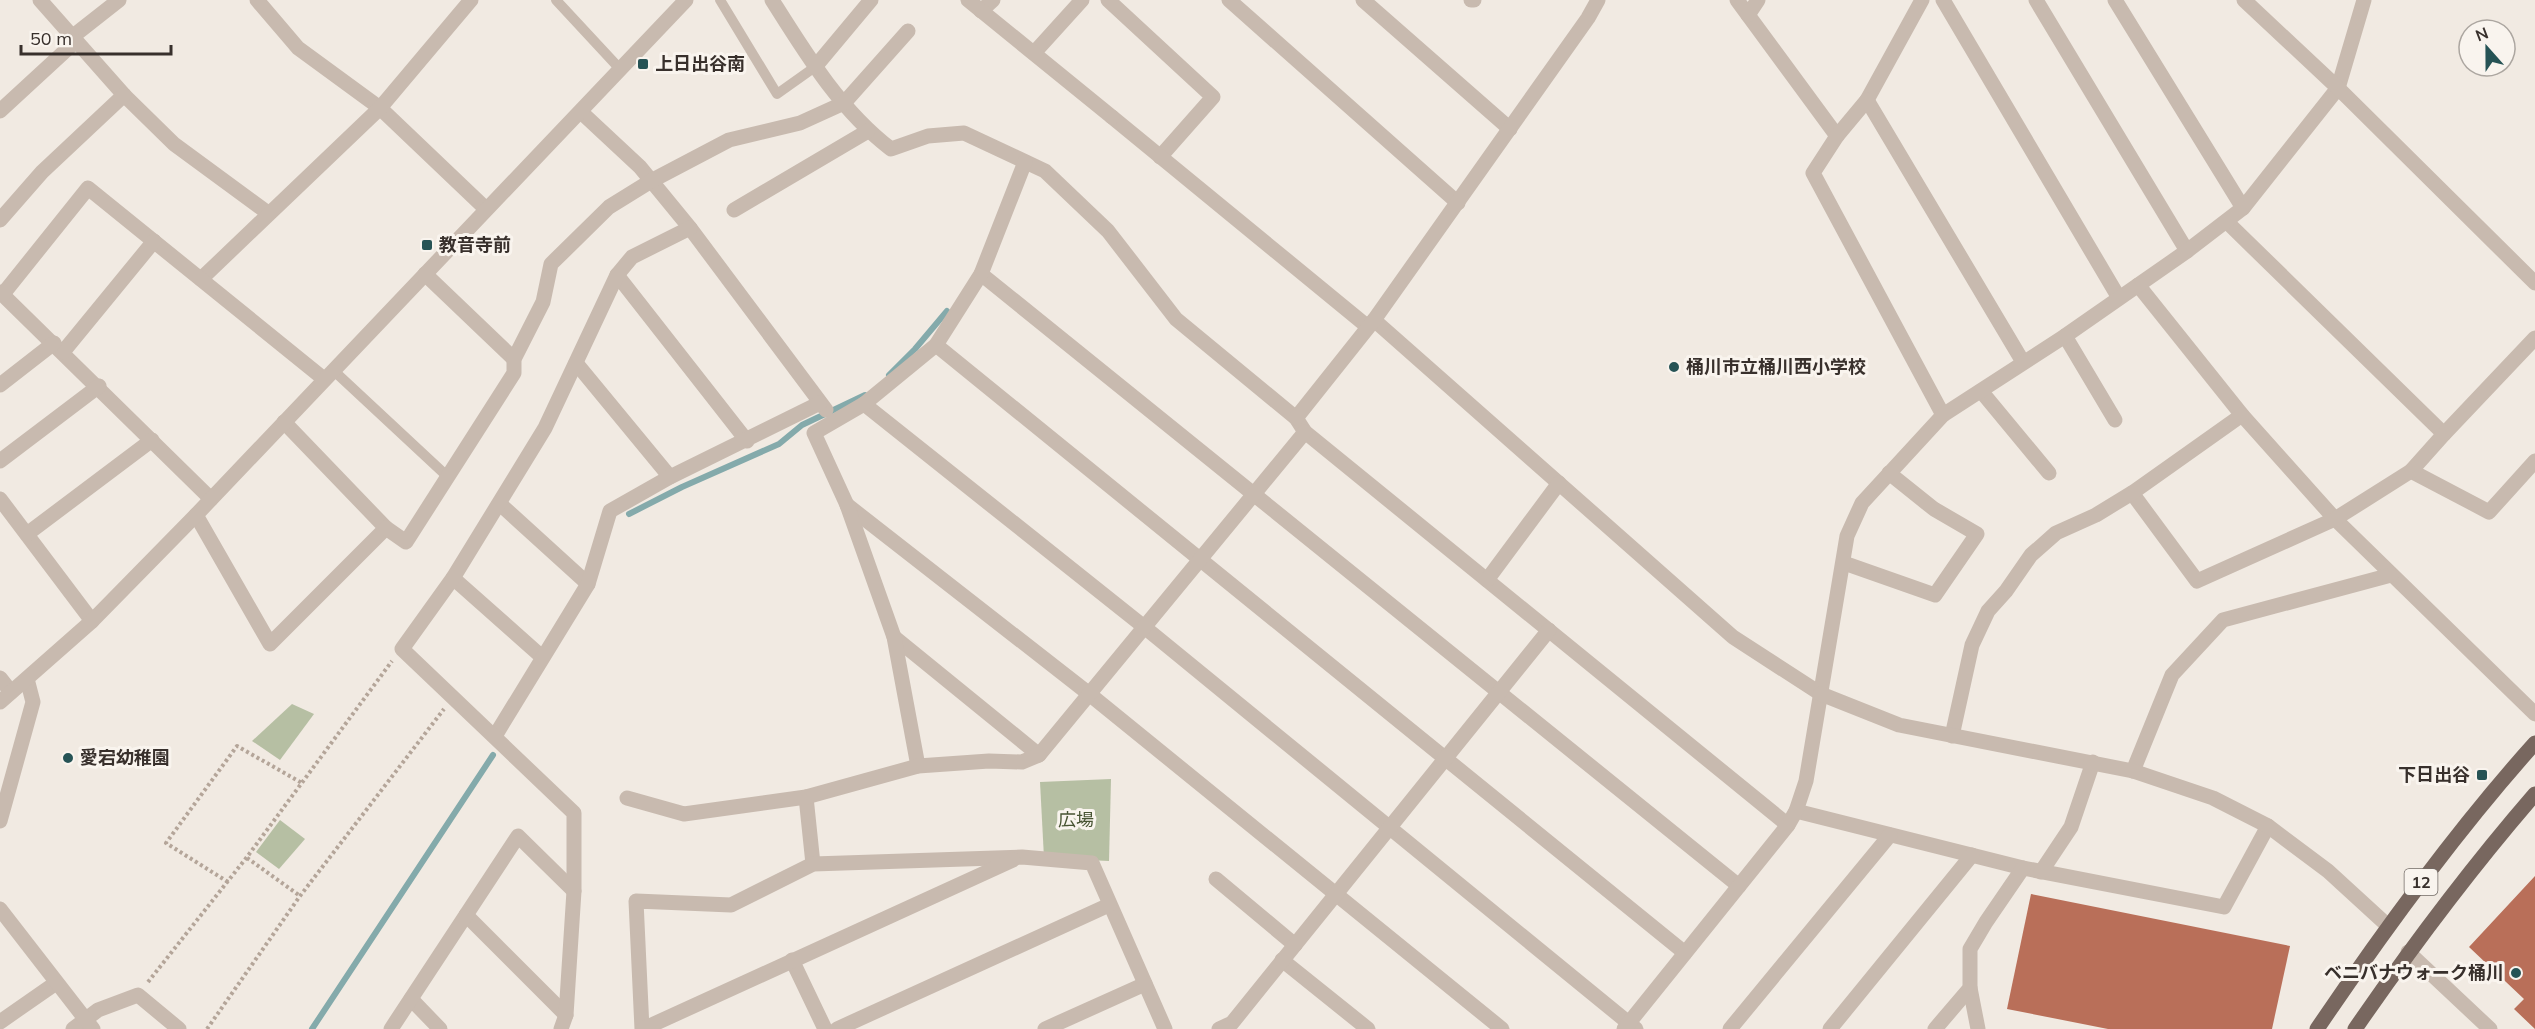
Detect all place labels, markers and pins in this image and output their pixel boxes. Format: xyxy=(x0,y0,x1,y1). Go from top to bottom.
place label: 上日出谷南 xyxy=(655,52,745,75)
marker: 上日出谷南 xyxy=(636,57,650,71)
place label: 教音寺前 xyxy=(439,233,511,256)
marker: 教音寺前 xyxy=(420,238,434,252)
place label: 桶川市立桶川西小学校 xyxy=(1686,355,1866,378)
marker: 桶川市立桶川西小学校 xyxy=(1667,360,1681,374)
place label: 愛宕幼稚園 xyxy=(80,746,170,769)
marker: 愛宕幼稚園 xyxy=(61,751,75,765)
place label: 下日出谷 xyxy=(2398,763,2470,786)
marker: 下日出谷 xyxy=(2475,768,2489,782)
place label: ベニバナウォーク桶川 xyxy=(2324,961,2504,984)
marker: ベニバナウォーク桶川 xyxy=(2509,966,2523,980)

